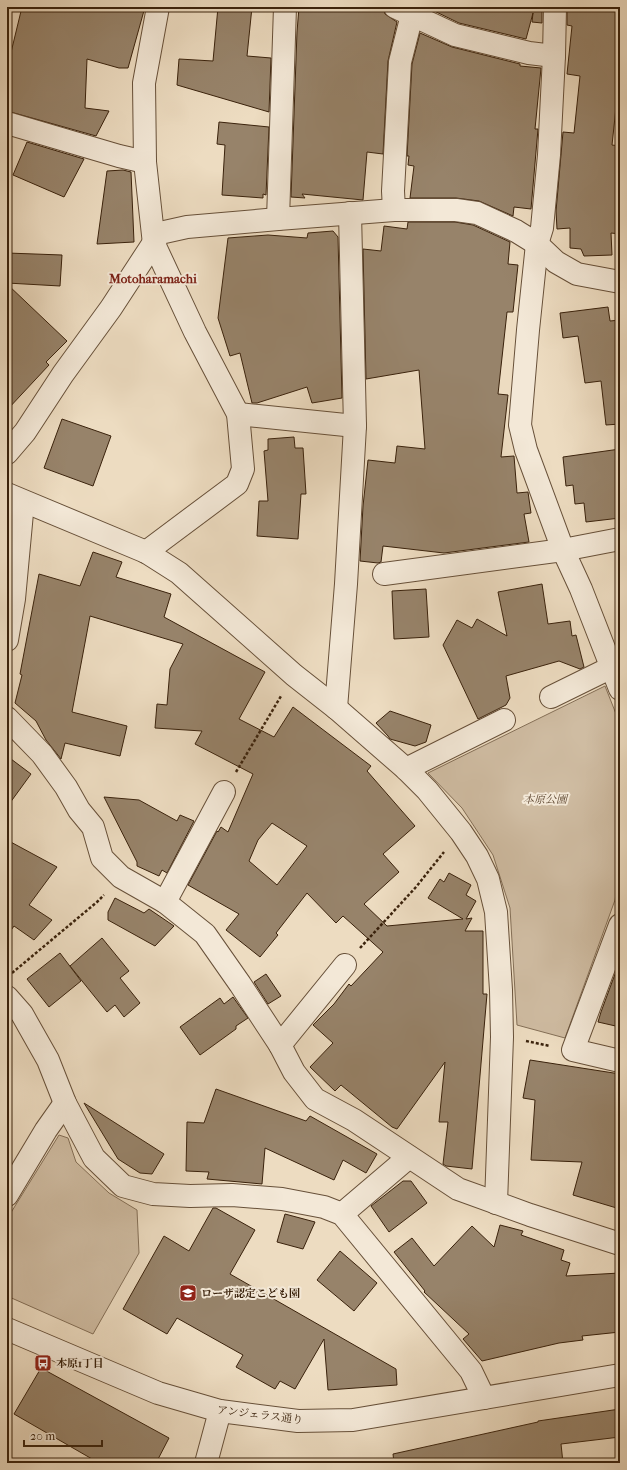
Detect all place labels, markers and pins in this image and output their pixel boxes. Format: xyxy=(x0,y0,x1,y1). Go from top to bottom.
school or university icon: ローザ認定こども園 xyxy=(178,1283,198,1303)
place label: ローザ認定こども園 xyxy=(201,1287,300,1300)
bus stop icon: 本原1丁目 xyxy=(33,1353,53,1373)
place label: 本原1丁目 xyxy=(56,1357,104,1370)

